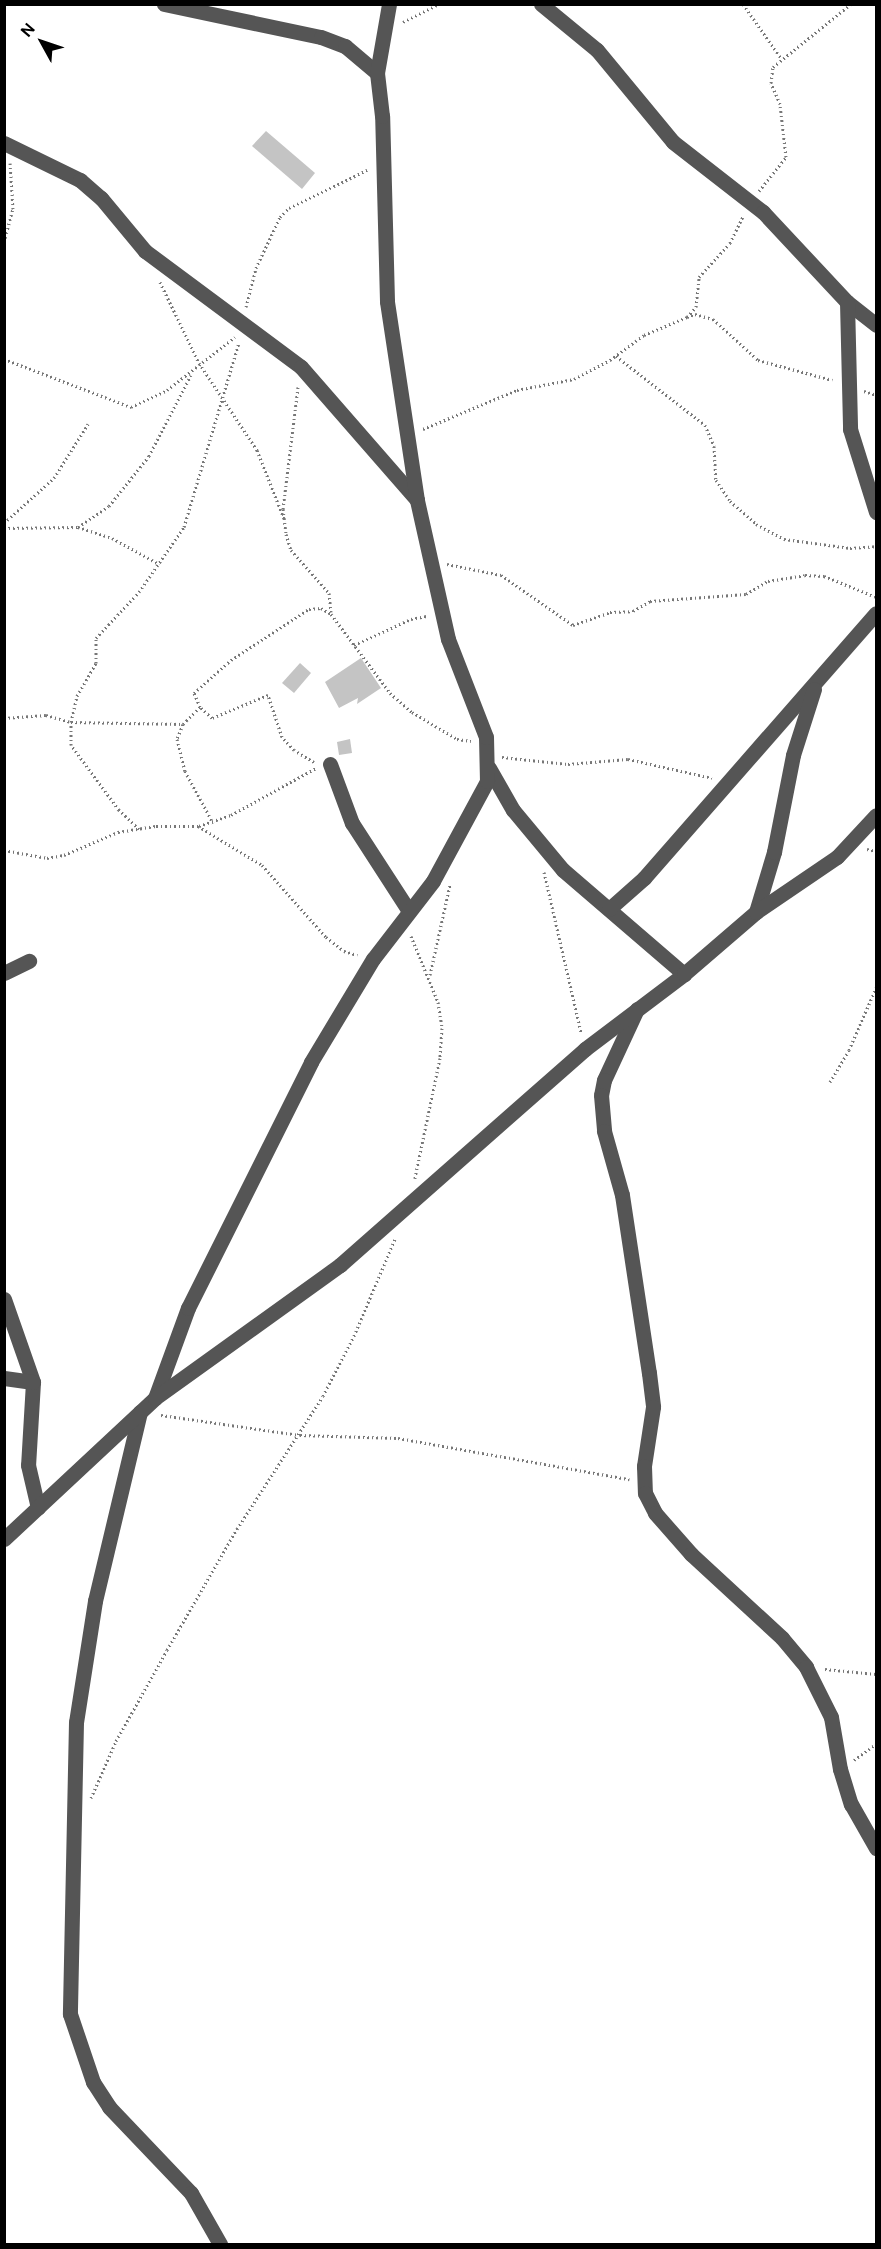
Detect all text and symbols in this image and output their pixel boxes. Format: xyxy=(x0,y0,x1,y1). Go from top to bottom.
north arrow xyxy=(12,12,72,72)
text: N xyxy=(16,19,40,41)

